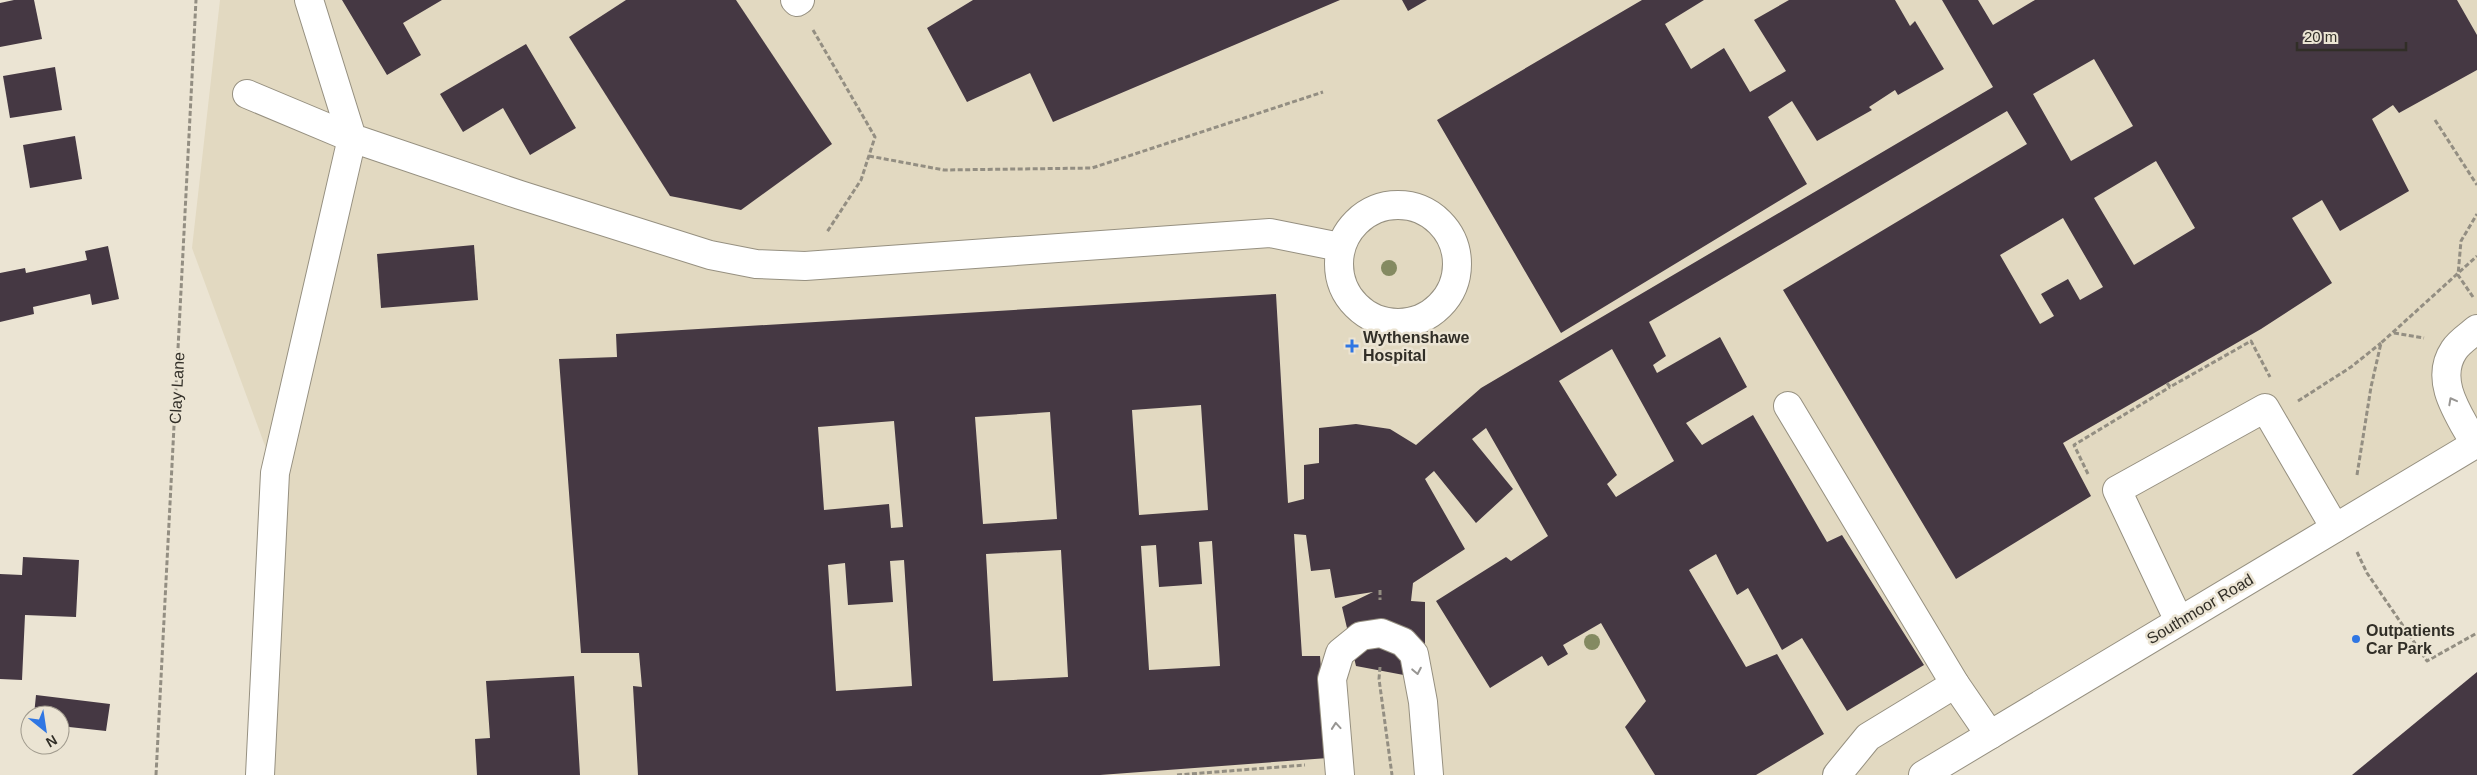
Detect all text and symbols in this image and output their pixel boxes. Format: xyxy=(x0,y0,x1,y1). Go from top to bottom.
scale bar xyxy=(2297,20,2406,52)
text: 20 m xyxy=(2304,28,2337,45)
place label: Wythenshawe Hospital xyxy=(1363,329,1470,364)
marker: Wythenshawe Hospital xyxy=(1345,339,1359,353)
street label: Clay Lane xyxy=(167,351,187,424)
one-way arrow xyxy=(2448,397,2458,406)
street label: Southmoor Road xyxy=(2144,571,2256,647)
place label: Outpatients Car Park xyxy=(2366,622,2455,657)
marker: Outpatients Car Park xyxy=(2350,633,2362,645)
one-way arrow xyxy=(1412,667,1422,676)
north arrow xyxy=(20,705,70,755)
one-way arrow xyxy=(1331,722,1342,730)
text: N xyxy=(43,732,60,751)

